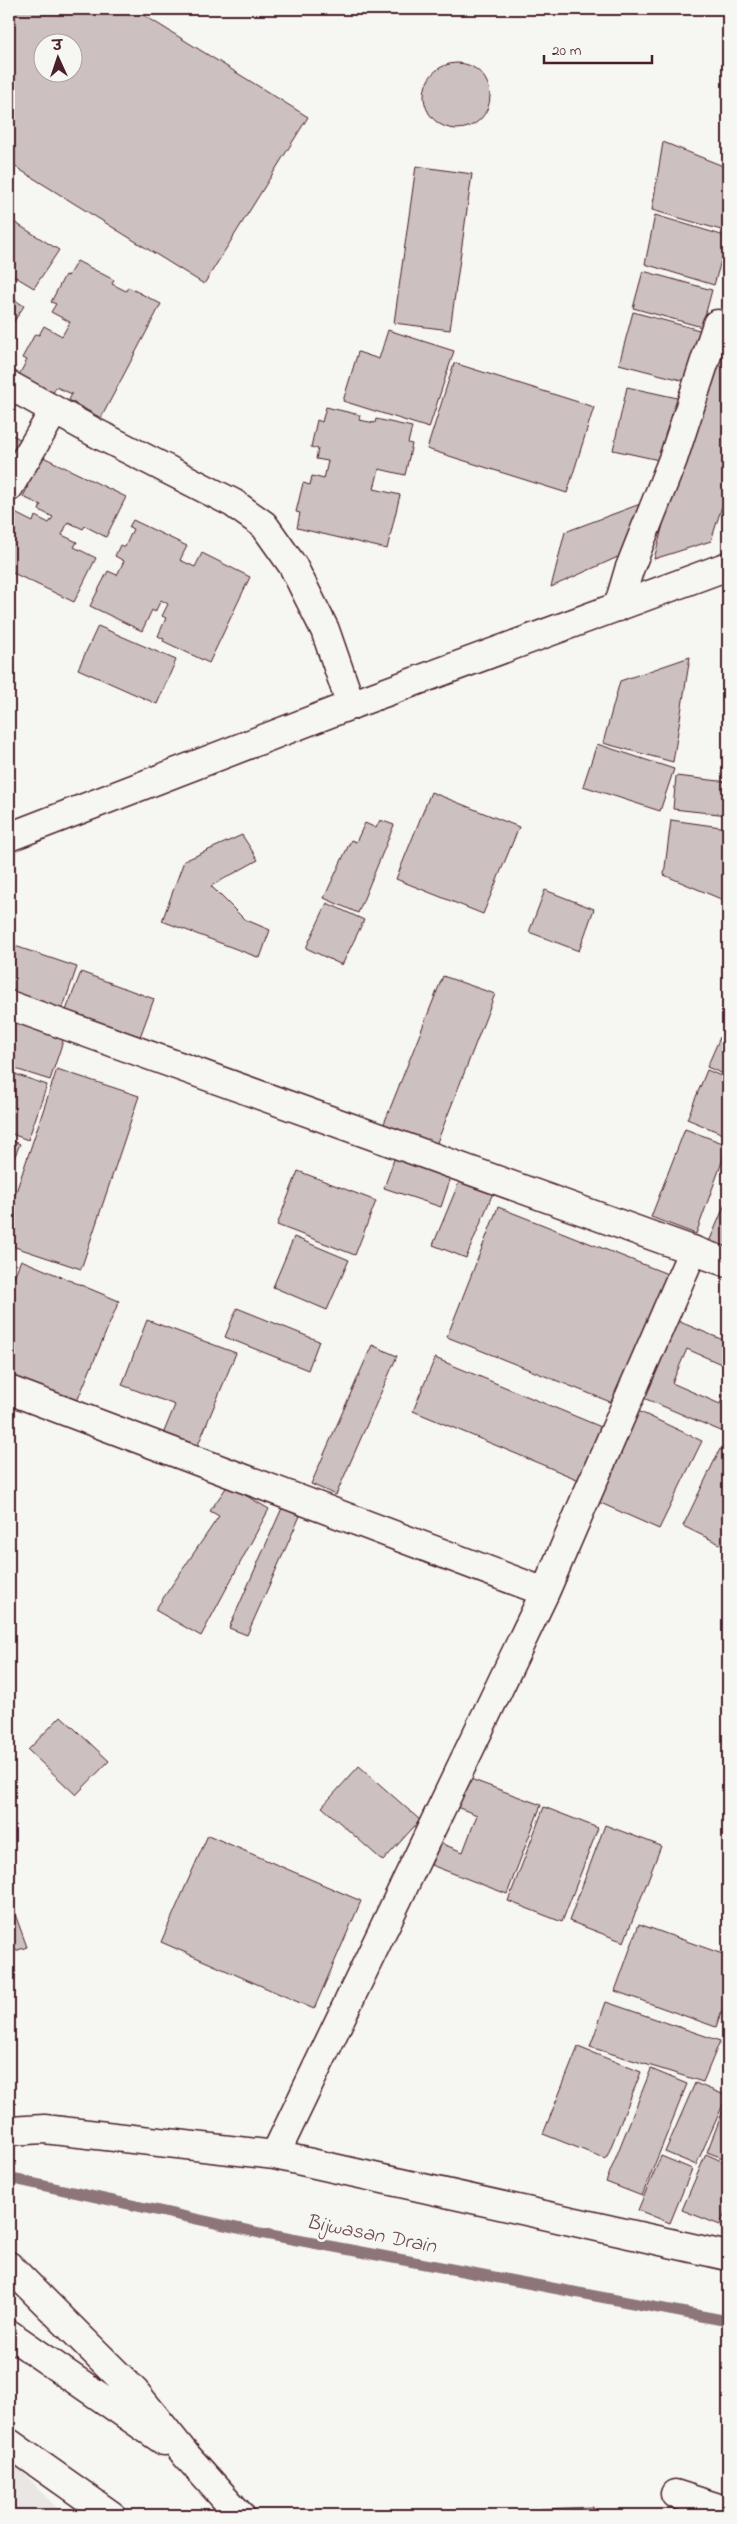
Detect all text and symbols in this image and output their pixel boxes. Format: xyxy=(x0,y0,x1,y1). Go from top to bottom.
north arrow xyxy=(32,32,82,82)
scale bar xyxy=(544,32,652,64)
text: उ xyxy=(50,36,64,57)
text: 20 m xyxy=(552,40,582,62)
water label: Bijwasan Drain xyxy=(303,2208,439,2262)

